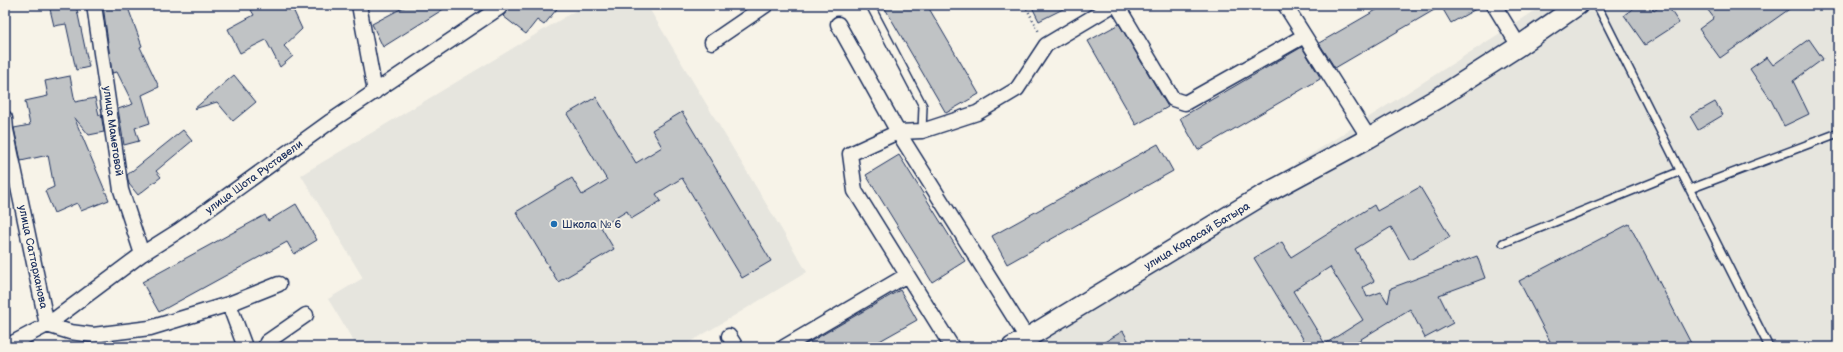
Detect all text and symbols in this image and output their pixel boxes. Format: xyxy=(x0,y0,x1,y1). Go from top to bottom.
street label: улица Маметовой xyxy=(100,85,126,177)
street label: улица Шота Руставели xyxy=(203,137,305,217)
street label: улица Карасай Батыра xyxy=(1142,199,1253,273)
street label: улица Саттарханова xyxy=(16,204,50,310)
place label: Школа № 6 xyxy=(562,218,621,231)
marker: Школа № 6 xyxy=(549,219,559,229)

